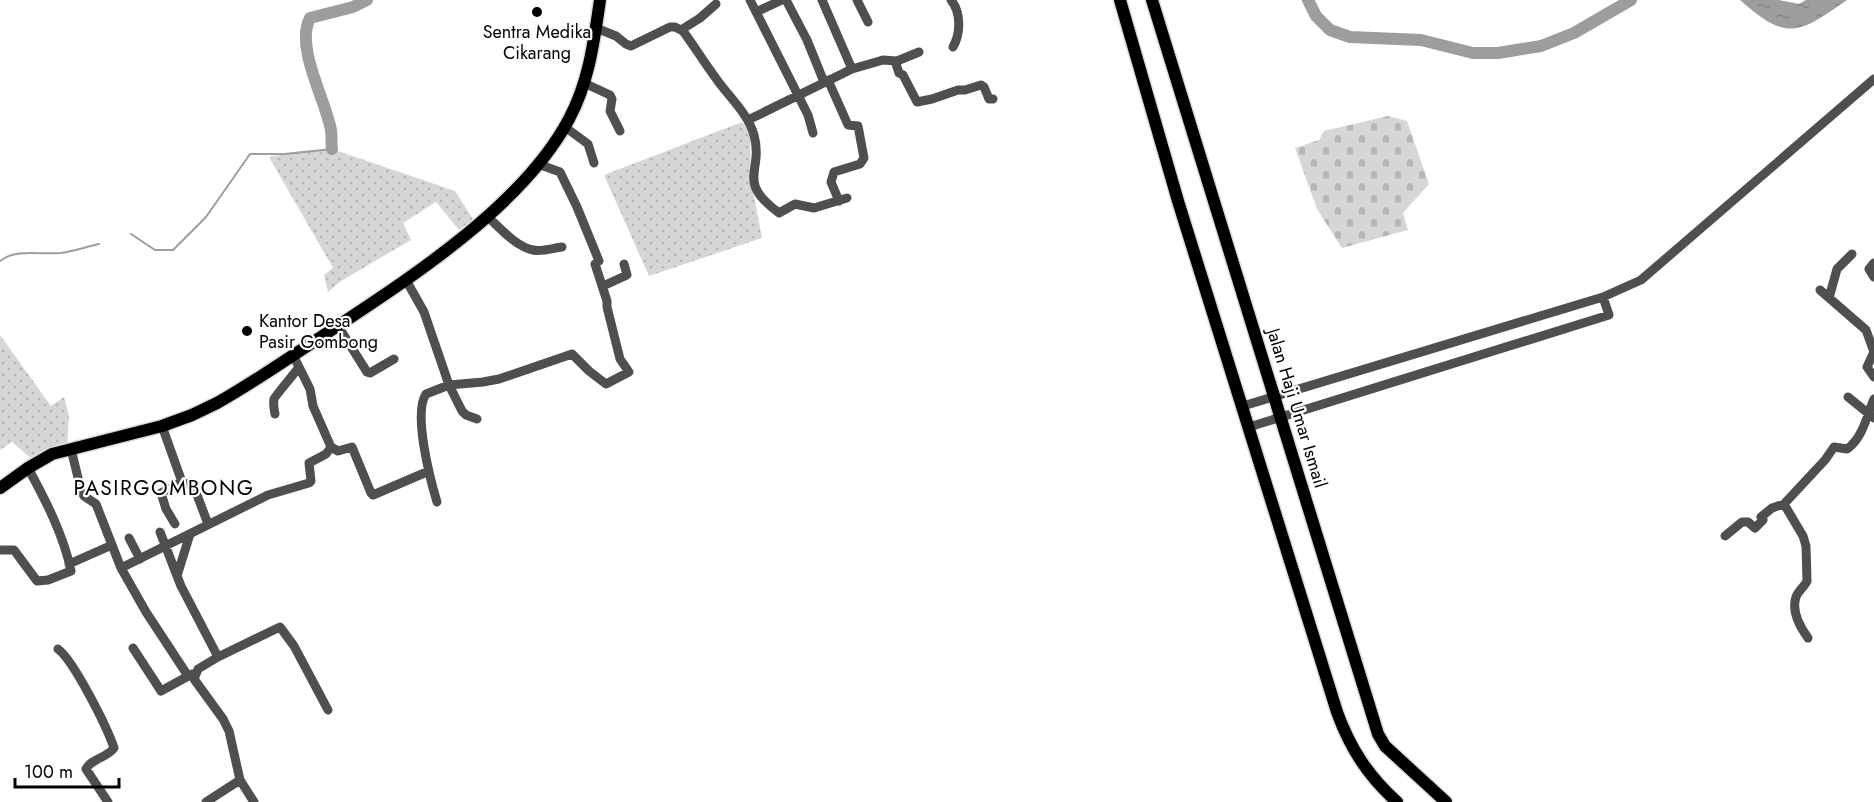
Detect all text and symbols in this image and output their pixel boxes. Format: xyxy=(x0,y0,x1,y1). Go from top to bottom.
marker: Sentra Medika Cikarang xyxy=(530,5,544,19)
place label: Sentra Medika Cikarang xyxy=(483,19,591,66)
place label: Kantor Desa Pasir Gombong xyxy=(259,308,378,355)
street label: Jalan Haji Umar Ismail xyxy=(1260,323,1334,491)
marker: Kantor Desa Pasir Gombong xyxy=(240,324,254,338)
district label: PASIRGOMBONG xyxy=(73,473,255,503)
scale bar xyxy=(15,751,118,789)
text: 100 m xyxy=(24,759,73,785)

